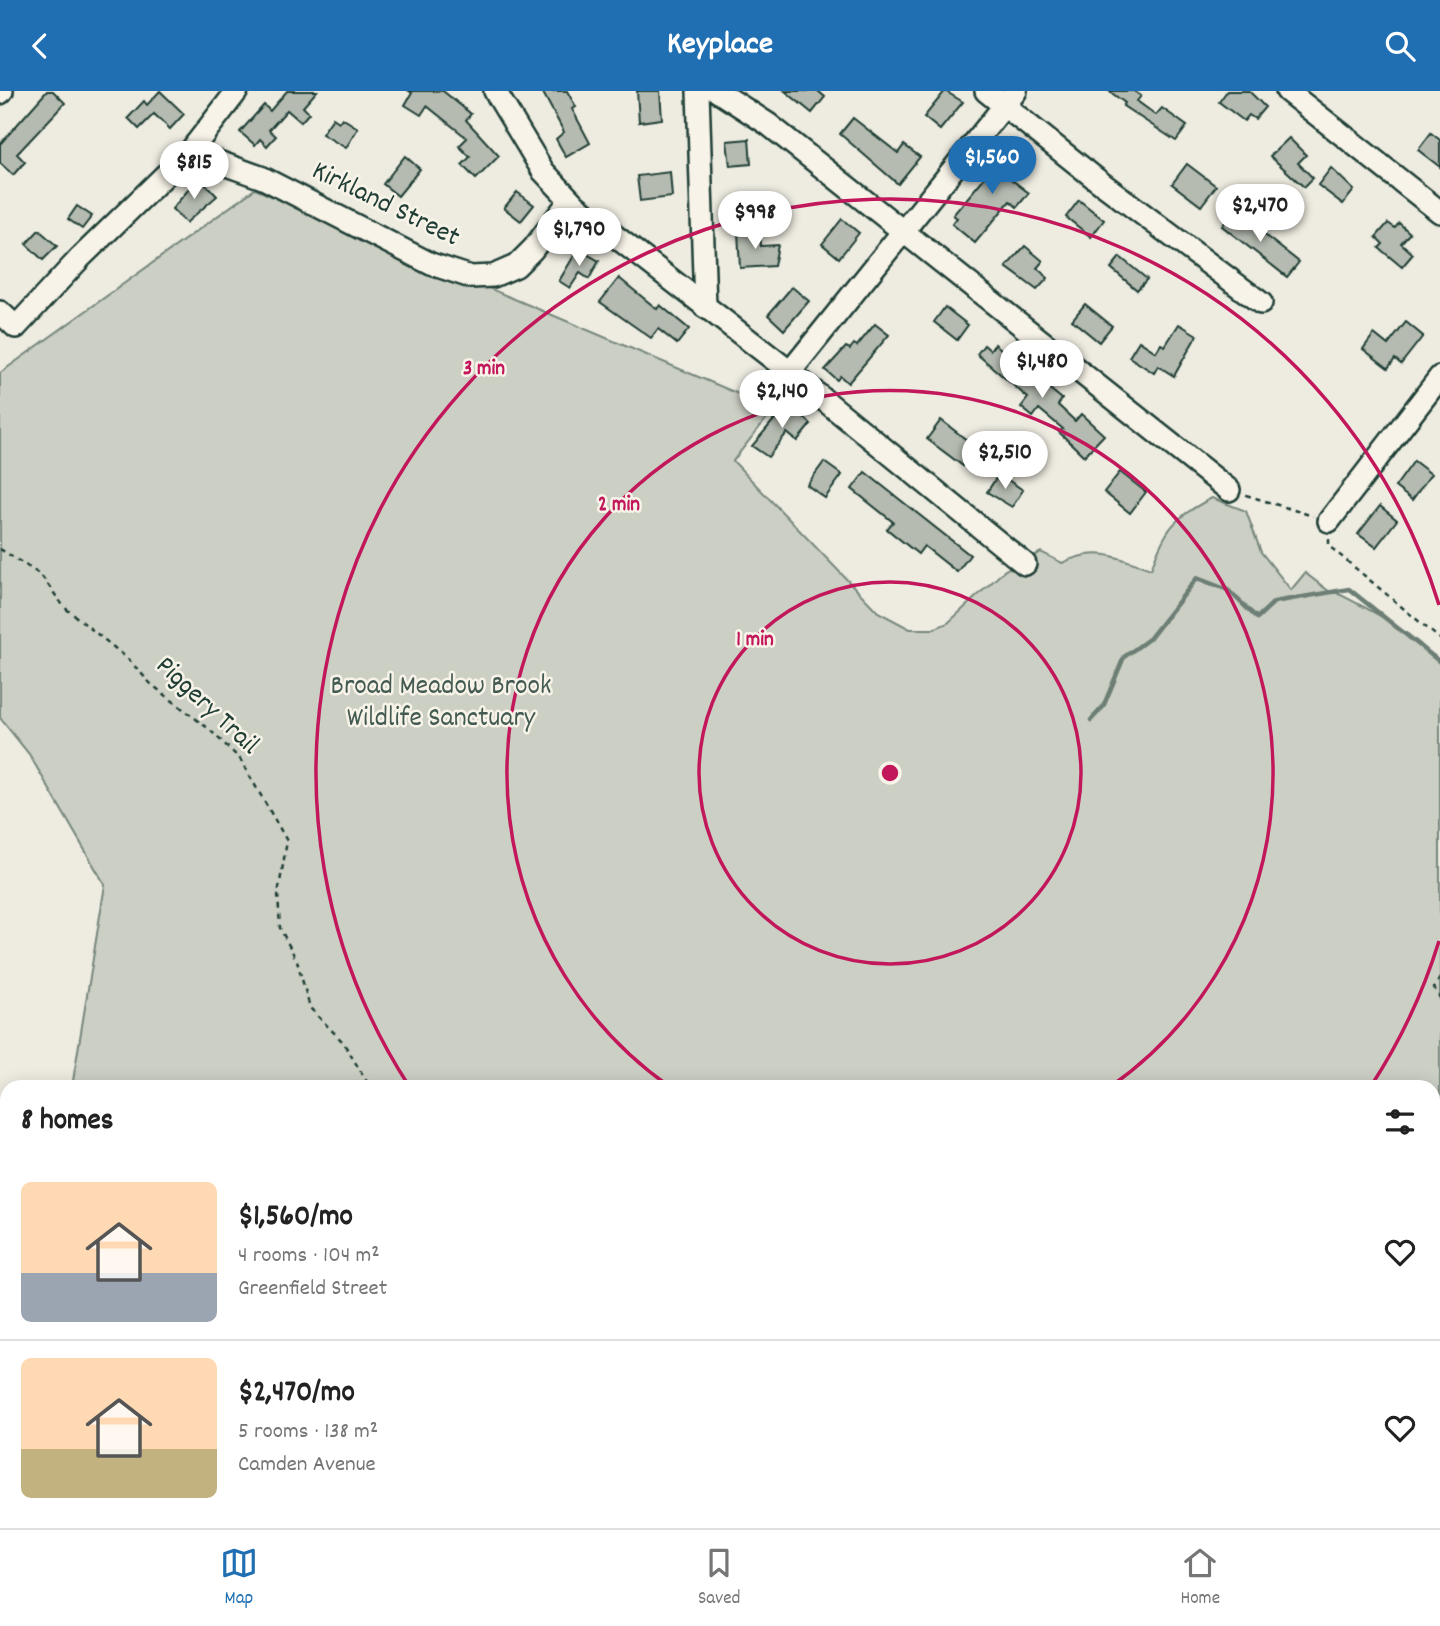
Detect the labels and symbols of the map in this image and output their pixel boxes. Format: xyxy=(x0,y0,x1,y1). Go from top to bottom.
pin: $1,560 xyxy=(935,137,1049,196)
pin: $815 xyxy=(153,141,235,201)
street label: Kirkland Street xyxy=(304,153,466,259)
pin: $2,470 xyxy=(1203,185,1317,244)
pin: $998 xyxy=(714,191,796,251)
pin: $1,790 xyxy=(522,209,636,268)
pin: $1,480 xyxy=(985,341,1099,400)
text: 3 min xyxy=(463,355,505,385)
pin: $2,140 xyxy=(725,371,839,430)
pin: $2,510 xyxy=(948,431,1062,491)
text: 2 min xyxy=(598,491,640,521)
text: 1 min xyxy=(736,626,774,656)
street label: Piggery Trail xyxy=(145,648,267,766)
park label: Broad Meadow Brook Wildlife Sanctuary xyxy=(331,668,551,740)
centre of rings xyxy=(878,761,902,785)

